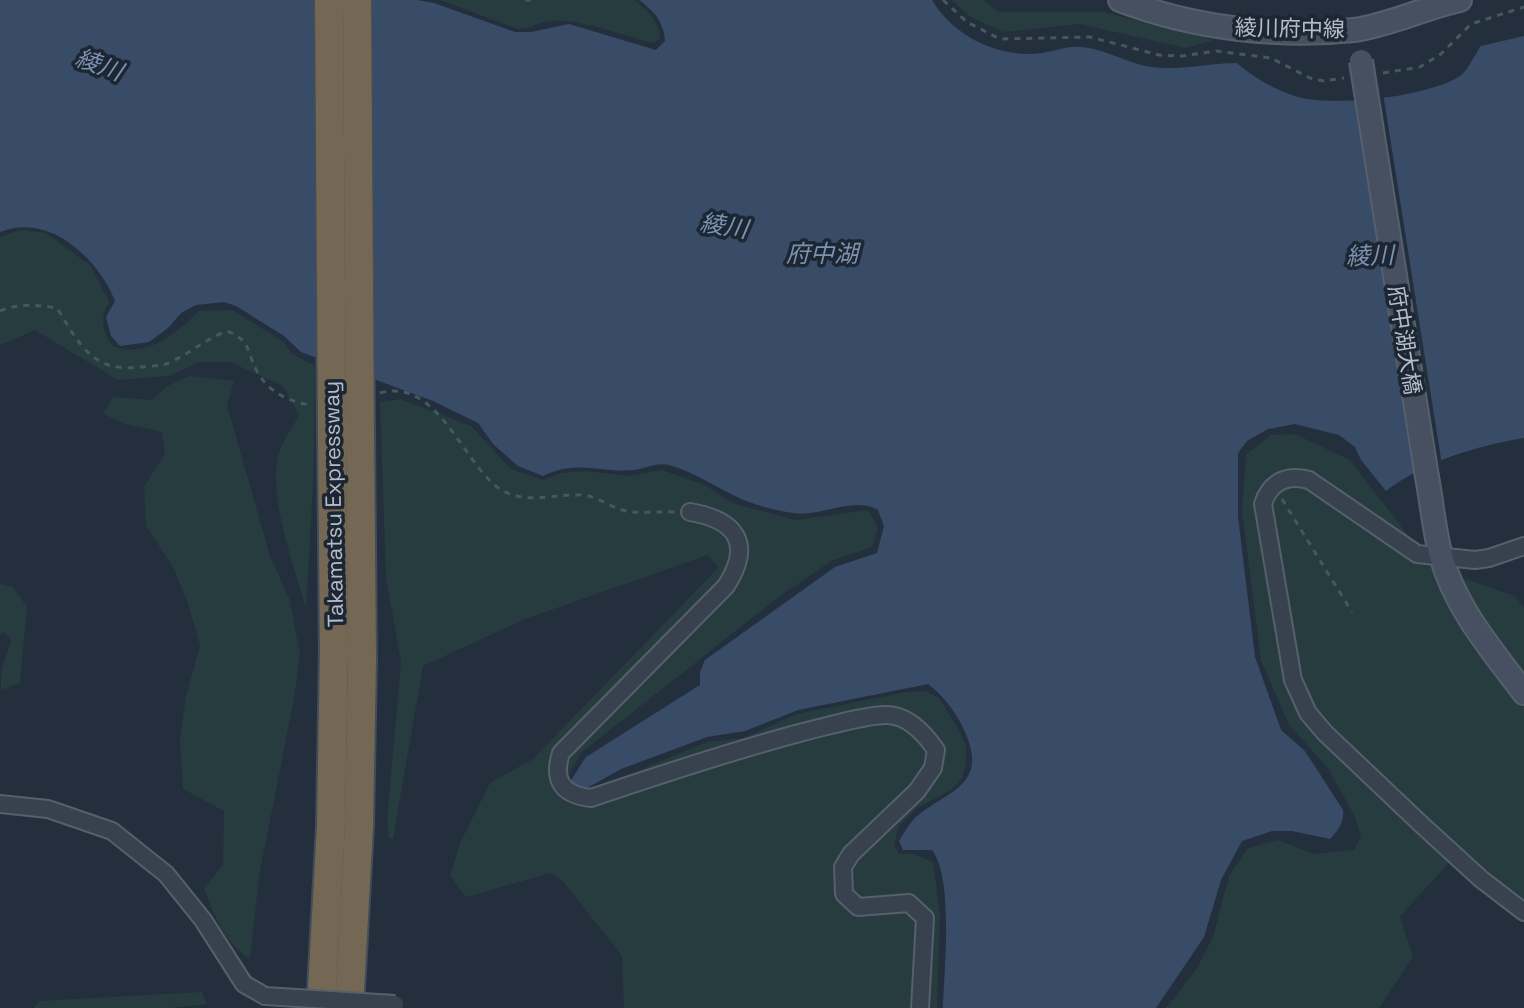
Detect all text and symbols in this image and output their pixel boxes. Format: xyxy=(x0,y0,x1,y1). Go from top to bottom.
street label: 綾川府中線 xyxy=(1235,13,1345,43)
water label: 綾川 xyxy=(71,42,130,88)
water label: 綾川 xyxy=(698,206,753,245)
water label: 府中湖 xyxy=(786,238,862,269)
water label: 綾川 xyxy=(1345,239,1398,272)
street label: 府中湖大橋 xyxy=(1383,283,1427,397)
street label: Takamatsu Expressway xyxy=(317,381,349,627)

